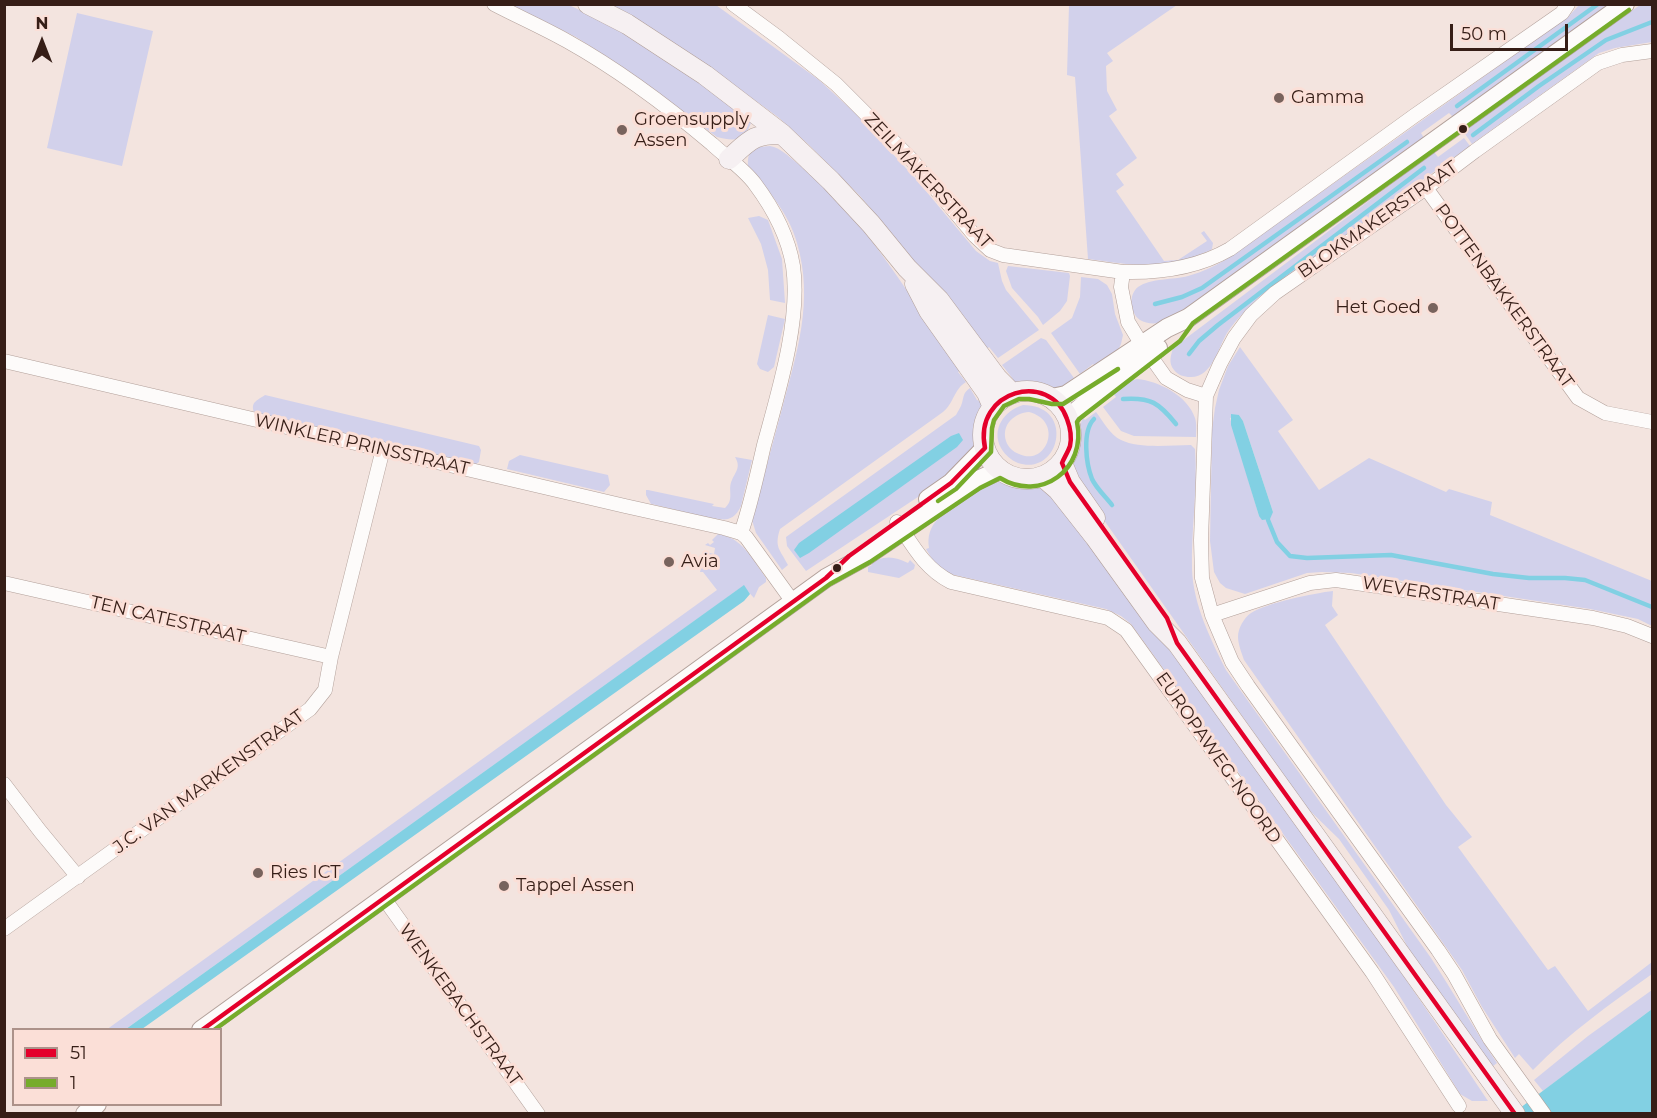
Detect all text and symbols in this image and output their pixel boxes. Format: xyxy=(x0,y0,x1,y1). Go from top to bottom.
north arrow xyxy=(12,12,72,72)
scale bar xyxy=(1453,12,1572,50)
text: N xyxy=(36,14,48,33)
text: 50 m xyxy=(1461,23,1507,45)
place label: Gamma xyxy=(1291,87,1364,109)
marker: Gamma xyxy=(1272,91,1286,105)
place label: Groensupply Assen xyxy=(634,109,749,152)
street label: ZEILMAKERSTRAAT xyxy=(860,109,996,253)
marker: Groensupply Assen xyxy=(615,123,629,137)
unlabelled marker xyxy=(1457,123,1469,135)
street label: BLOKMAKERSTRAAT xyxy=(1294,157,1462,283)
street label: POTTENBAKKERSTRAAT xyxy=(1430,200,1578,392)
place label: Het Goed xyxy=(1335,297,1421,319)
marker: Het Goed xyxy=(1426,301,1440,315)
street label: WINKLER PRINSSTRAAT xyxy=(253,410,471,480)
place label: Avia xyxy=(681,551,719,573)
marker: Avia xyxy=(662,555,676,569)
unlabelled marker xyxy=(831,562,843,574)
street label: WEVERSTRAAT xyxy=(1361,572,1501,616)
street label: TEN CATESTRAAT xyxy=(88,592,248,648)
street label: EUROPAWEG-NOORD xyxy=(1151,668,1285,848)
street label: J.C. VAN MARKENSTRAAT xyxy=(109,706,309,858)
place label: Ries ICT xyxy=(270,862,340,884)
marker: Ries ICT xyxy=(251,866,265,880)
place label: Tappel Assen xyxy=(516,875,635,897)
marker: Tappel Assen xyxy=(497,879,511,893)
street label: WENKEBACHSTRAAT xyxy=(394,920,526,1090)
legend xyxy=(12,1028,222,1106)
text: 51 xyxy=(70,1042,87,1064)
text: 1 xyxy=(70,1072,77,1094)

